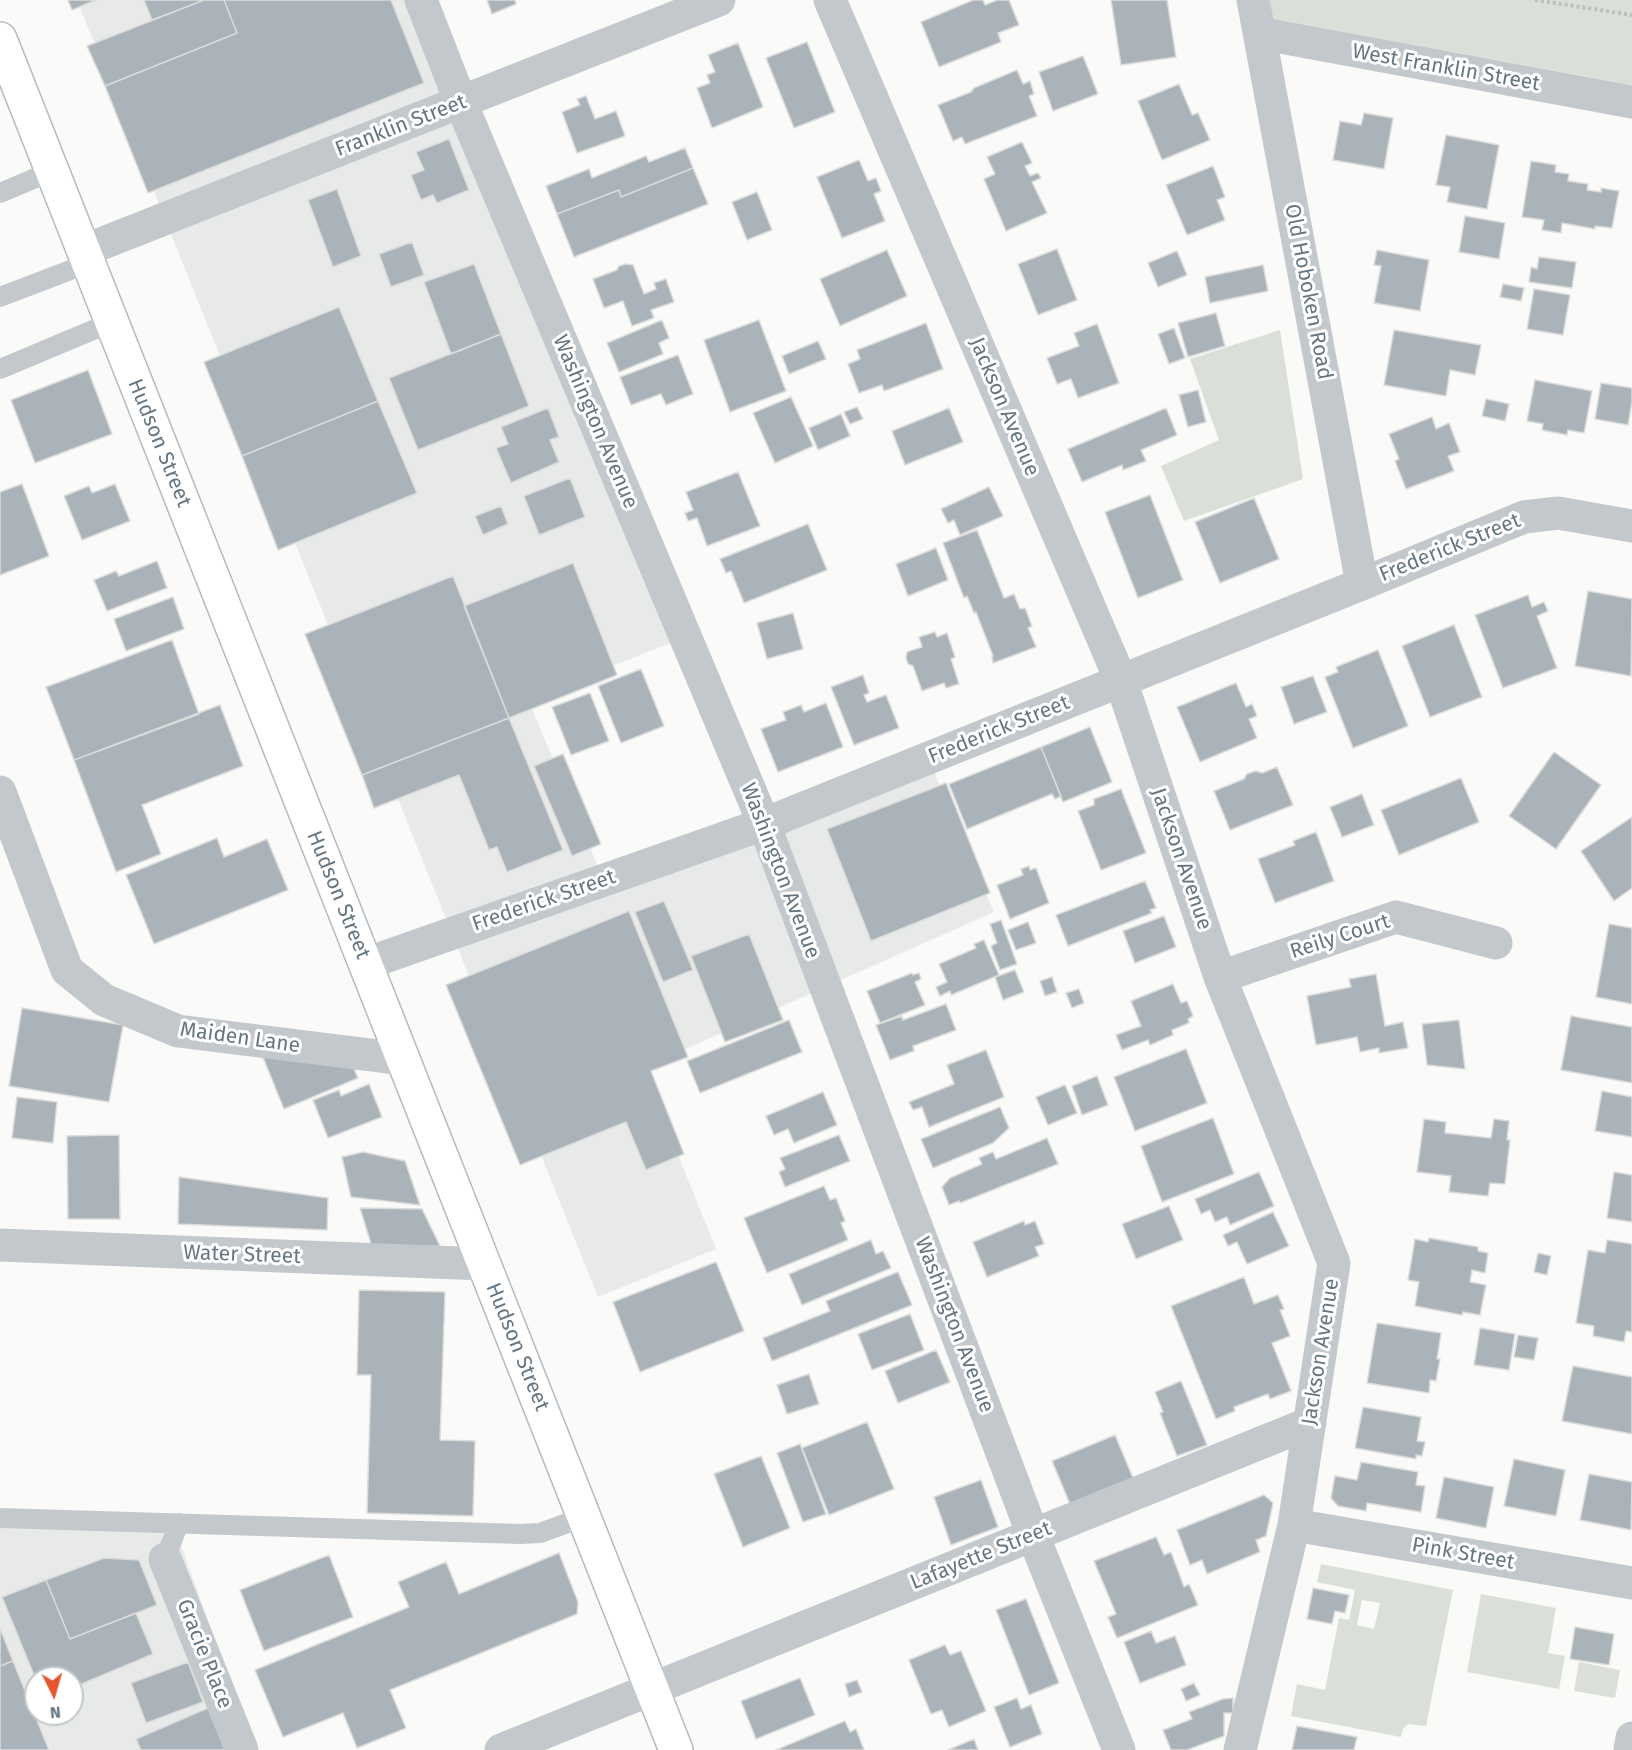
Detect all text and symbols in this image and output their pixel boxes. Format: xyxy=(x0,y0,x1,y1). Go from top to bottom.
street label: West Franklin Street xyxy=(1350,39,1542,97)
street label: Franklin Street xyxy=(332,89,470,163)
street label: Old Hoboken Road xyxy=(1279,202,1337,382)
street label: Washington Avenue xyxy=(547,331,643,513)
street label: Jackson Avenue xyxy=(963,334,1045,480)
street label: Hudson Street xyxy=(122,375,196,511)
street label: Frederick Street xyxy=(1376,508,1524,588)
street label: Frederick Street xyxy=(925,690,1073,770)
street label: Washington Avenue xyxy=(735,780,825,962)
street label: Jackson Avenue xyxy=(1145,785,1217,933)
street label: Hudson Street xyxy=(301,827,375,963)
street label: Frederick Street xyxy=(469,865,619,937)
street label: Reily Court xyxy=(1287,909,1393,965)
street label: Maiden Lane xyxy=(178,1017,302,1059)
street label: Washington Avenue xyxy=(909,1234,999,1416)
street label: Water Street xyxy=(183,1240,301,1270)
street label: Jackson Avenue xyxy=(1297,1277,1345,1427)
street label: Hudson Street xyxy=(480,1279,554,1415)
street label: Lafayette Street xyxy=(907,1516,1055,1596)
street label: Pink Street xyxy=(1410,1533,1516,1575)
street label: Gracie Place xyxy=(171,1596,237,1712)
north arrow xyxy=(24,1666,84,1726)
text: N xyxy=(49,1703,62,1722)

